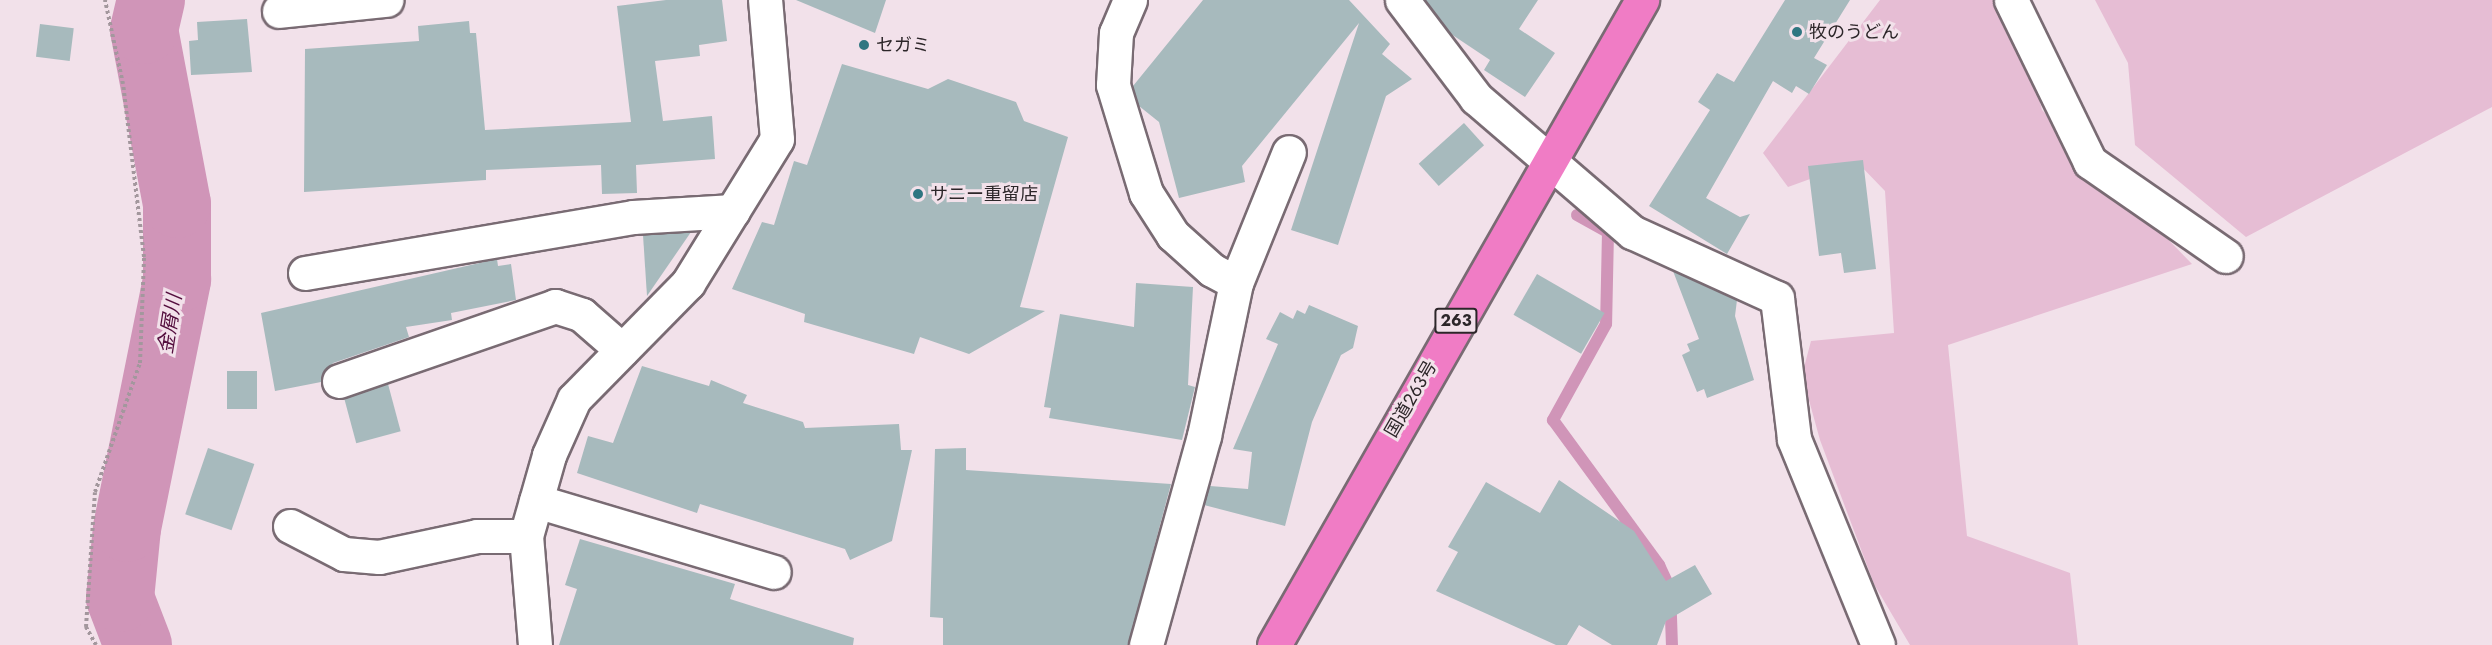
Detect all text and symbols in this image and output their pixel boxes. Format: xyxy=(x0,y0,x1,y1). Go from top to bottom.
place label: 牧のうどん xyxy=(1809,21,1899,43)
marker: 牧のうどん xyxy=(1790,25,1804,39)
place label: セガミ xyxy=(876,34,930,56)
marker: セガミ xyxy=(857,38,871,52)
place label: サニー重留店 xyxy=(930,183,1038,205)
marker: サニー重留店 xyxy=(911,187,925,201)
water label: 金屑川 xyxy=(153,292,187,356)
road number: 263 xyxy=(1434,308,1478,334)
street label: 国道263号 xyxy=(1381,357,1441,441)

